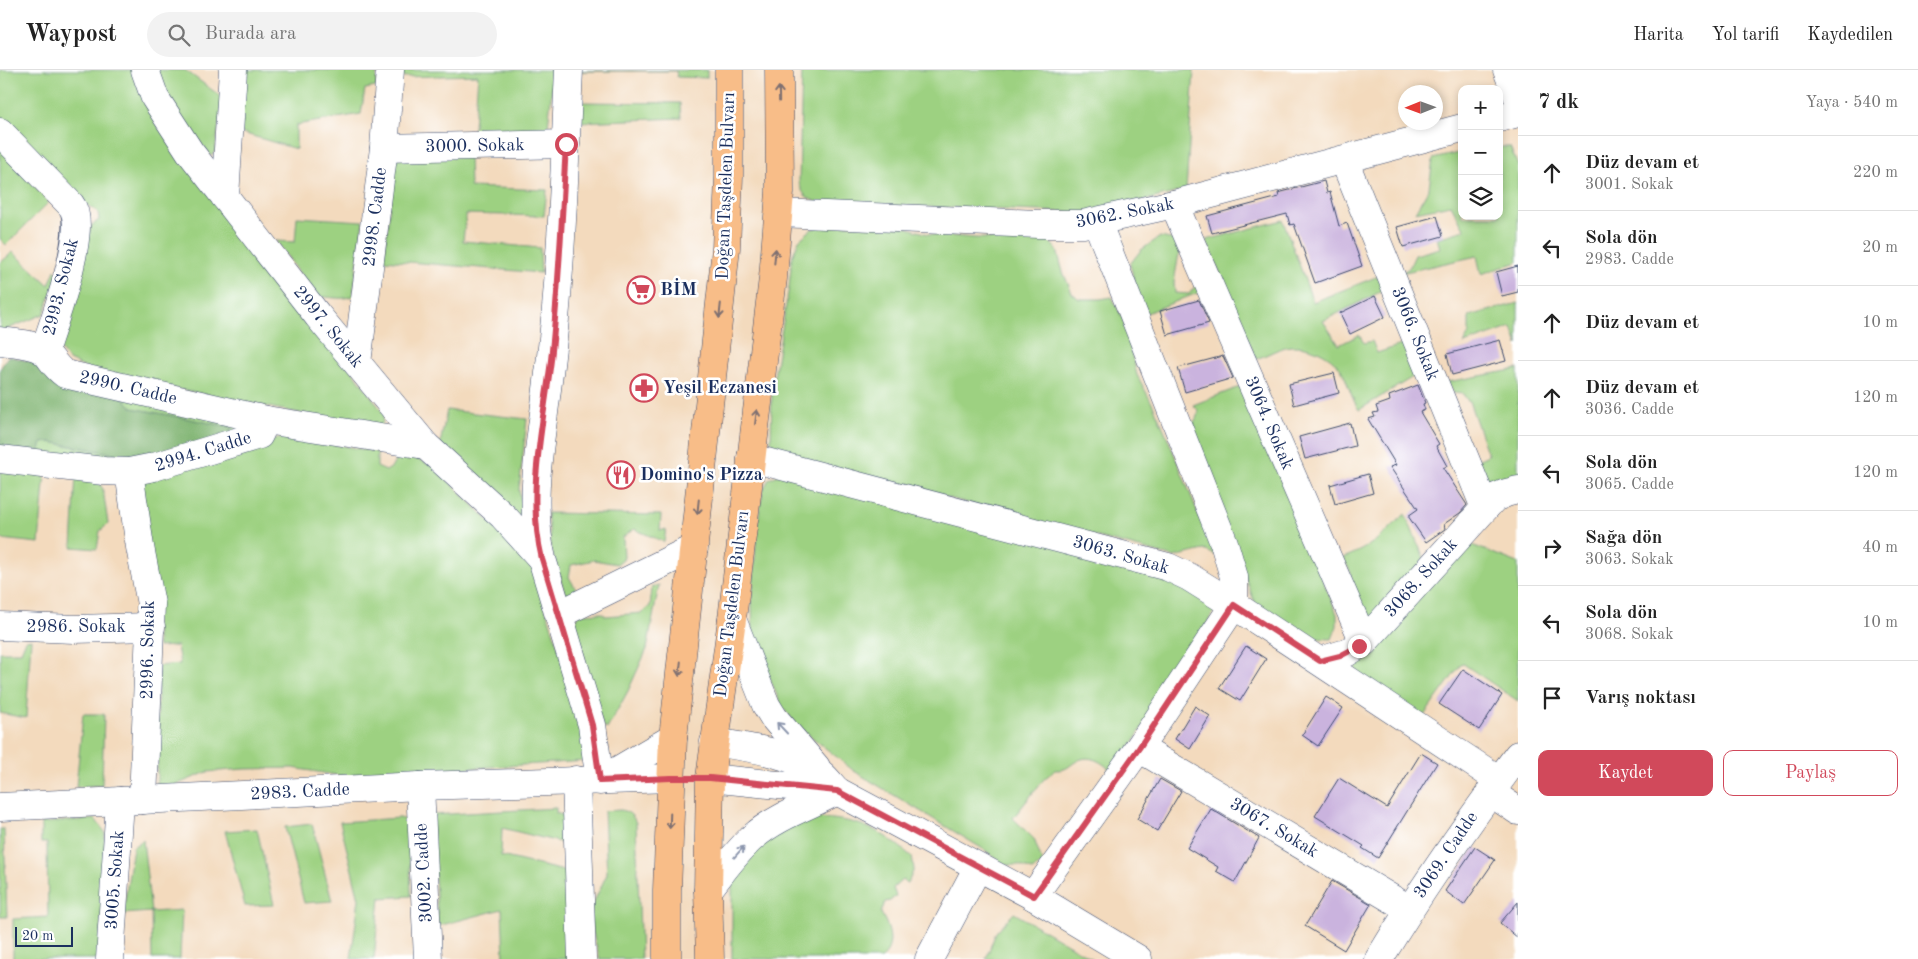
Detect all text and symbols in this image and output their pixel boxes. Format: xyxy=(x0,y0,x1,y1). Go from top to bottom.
search box xyxy=(147,12,497,57)
icon: search xyxy=(165,21,193,49)
text: Waypost xyxy=(25,23,117,47)
text: Burada ara xyxy=(205,25,296,44)
text: Harita xyxy=(1633,26,1684,44)
text: Yol tarifi xyxy=(1712,26,1779,44)
text: Kaydedilen xyxy=(1807,26,1893,44)
north arrow xyxy=(1398,85,1443,130)
map controls xyxy=(1458,85,1503,220)
button: + xyxy=(1458,85,1503,130)
one-way arrow xyxy=(774,86,784,102)
street label: Doğan Taşdelen Bulvarı xyxy=(714,92,738,280)
text: 7 dk xyxy=(1538,92,1579,113)
text: Yaya · 540 m xyxy=(1805,95,1898,111)
button: − xyxy=(1458,130,1503,175)
route start xyxy=(555,133,578,156)
street label: 3000. Sokak xyxy=(425,136,525,156)
text: Düz devam et xyxy=(1585,154,1699,173)
icon: ahead xyxy=(1538,159,1566,187)
text: 220 m xyxy=(1853,165,1898,181)
street label: 2998. Cadde xyxy=(360,166,390,268)
button: layers xyxy=(1458,175,1503,220)
text: 3001. Sokak xyxy=(1585,177,1673,193)
street label: 3062. Sokak xyxy=(1074,195,1176,231)
text: Sola dön xyxy=(1585,229,1658,248)
icon: left xyxy=(1538,234,1566,262)
street label: 2993. Sokak xyxy=(40,237,82,337)
text: 20 m xyxy=(1862,240,1898,256)
one-way arrow xyxy=(771,248,780,264)
text: 2983. Cadde xyxy=(1585,252,1674,268)
supermarket icon: BİM xyxy=(626,275,656,305)
place label: BİM xyxy=(660,278,697,299)
street label: 2997. Sokak xyxy=(290,283,366,371)
street label: 3066. Sokak xyxy=(1388,284,1442,384)
one-way arrow xyxy=(715,303,725,319)
icon: ahead xyxy=(1538,309,1566,337)
text: Düz devam et xyxy=(1585,314,1699,333)
text: 10 m xyxy=(1862,315,1898,331)
street label: 2990. Cadde xyxy=(77,368,179,408)
pharmacy icon: Yeşil Eczanesi xyxy=(629,373,659,403)
street label: 3064. Sokak xyxy=(1241,374,1297,472)
place label: Yeşil Eczanesi xyxy=(663,379,777,397)
text: Düz devam et xyxy=(1585,379,1699,398)
icon: ahead xyxy=(1538,384,1566,412)
text: 120 m xyxy=(1853,390,1898,406)
text: 3036. Cadde xyxy=(1585,402,1674,418)
one-way arrow xyxy=(751,410,761,426)
street label: 2994. Cadde xyxy=(153,429,253,475)
text: Sola dön xyxy=(1585,454,1658,473)
icon: left xyxy=(1538,459,1566,487)
restaurant icon: Domino's Pizza xyxy=(606,460,636,490)
text: 120 m xyxy=(1853,465,1898,481)
place label: Domino's Pizza xyxy=(640,466,763,484)
text: 3065. Cadde xyxy=(1585,477,1674,493)
one-way arrow xyxy=(693,499,703,515)
street label: Doğan Taşdelen Bulvarı xyxy=(712,510,752,698)
text: Sağa dön xyxy=(1585,529,1662,548)
street label: 3063. Sokak xyxy=(1071,533,1171,577)
icon: right xyxy=(1538,534,1566,562)
street label: 3068. Sokak xyxy=(1381,535,1461,621)
text: 40 m xyxy=(1862,540,1898,556)
text: 3063. Sokak xyxy=(1585,552,1673,568)
street label: 2996. Sokak xyxy=(138,600,158,700)
text: Sola dön xyxy=(1585,604,1658,623)
icon: left xyxy=(1538,609,1566,637)
text: 10 m xyxy=(1862,615,1898,631)
street label: 2986. Sokak xyxy=(26,618,126,636)
text: 3068. Sokak xyxy=(1585,627,1673,643)
route end xyxy=(1348,635,1371,658)
one-way arrow xyxy=(675,660,685,676)
icon: arrive xyxy=(1538,684,1566,712)
text: Varış noktası xyxy=(1585,689,1696,708)
one-way arrow xyxy=(776,721,788,734)
button: Kaydet xyxy=(1538,750,1713,796)
button: Paylaş xyxy=(1723,750,1898,796)
street label: 2983. Cadde xyxy=(250,780,350,804)
street label: 3067. Sokak xyxy=(1227,795,1321,861)
street label: 3069. Cadde xyxy=(1411,809,1481,901)
one-way arrow xyxy=(665,813,674,829)
street label: 3002. Cadde xyxy=(412,823,436,923)
street label: 3005. Sokak xyxy=(103,830,127,930)
one-way arrow xyxy=(733,846,745,859)
scale bar xyxy=(15,924,72,947)
text: 20 m xyxy=(22,929,53,943)

